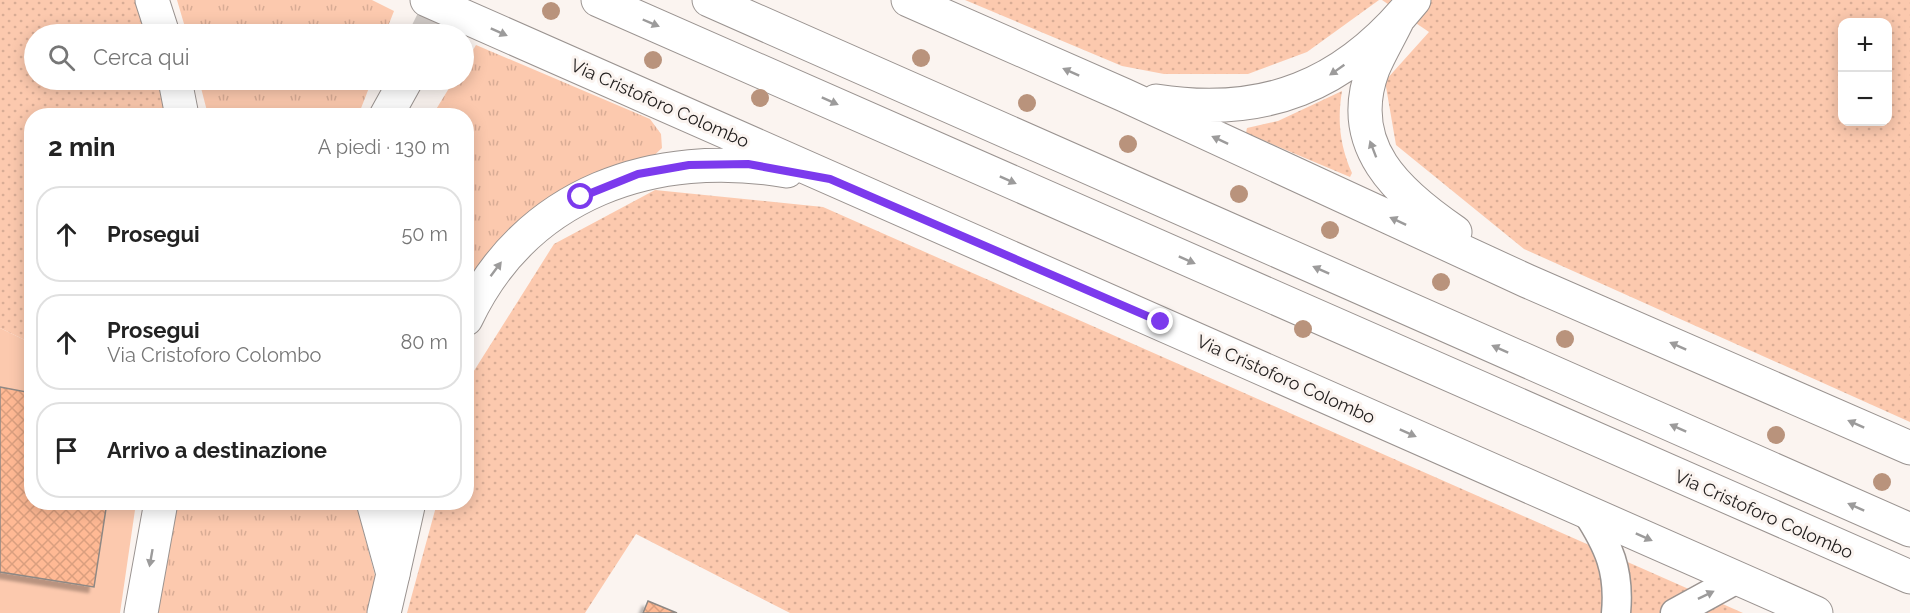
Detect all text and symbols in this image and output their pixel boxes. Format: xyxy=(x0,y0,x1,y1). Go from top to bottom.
map controls xyxy=(1838,18,1892,126)
button: + xyxy=(1838,18,1892,72)
one-way arrow xyxy=(643,19,660,28)
search box xyxy=(24,24,474,90)
one-way arrow xyxy=(491,27,509,37)
icon: search xyxy=(45,41,78,74)
text: Cerca qui xyxy=(93,44,190,70)
street label: Via Cristoforo Colombo xyxy=(568,54,753,152)
one-way arrow xyxy=(1329,64,1345,75)
one-way arrow xyxy=(1061,67,1079,77)
button: − xyxy=(1838,72,1892,126)
one-way arrow xyxy=(822,96,840,106)
text: 2 min xyxy=(48,132,115,162)
text: A piedi · 130 m xyxy=(318,135,450,159)
one-way arrow xyxy=(1212,135,1229,144)
one-way arrow xyxy=(1368,140,1378,158)
one-way arrow xyxy=(1000,176,1017,185)
route start xyxy=(567,183,593,209)
one-way arrow xyxy=(1389,217,1406,226)
icon: ahead xyxy=(50,218,83,251)
text: Prosegui xyxy=(107,221,200,247)
text: 50 m xyxy=(401,222,448,246)
one-way arrow xyxy=(1178,255,1195,264)
one-way arrow xyxy=(490,261,502,276)
one-way arrow xyxy=(1312,265,1330,275)
route end xyxy=(1147,308,1173,334)
text: Prosegui xyxy=(107,317,200,343)
icon: ahead xyxy=(50,326,83,359)
text: 80 m xyxy=(400,330,448,354)
street label: Via Cristoforo Colombo xyxy=(1194,330,1379,428)
one-way arrow xyxy=(1669,342,1686,351)
text: Via Cristoforo Colombo xyxy=(107,343,321,367)
one-way arrow xyxy=(1490,344,1508,354)
one-way arrow xyxy=(1848,420,1865,429)
one-way arrow xyxy=(1669,423,1687,432)
one-way arrow xyxy=(1399,428,1417,438)
icon: arrive xyxy=(50,434,83,467)
text: Arrivo a destinazione xyxy=(107,437,327,463)
street label: Via Cristoforo Colombo xyxy=(1672,465,1857,563)
one-way arrow xyxy=(1848,502,1865,511)
one-way arrow xyxy=(1635,532,1653,542)
one-way arrow xyxy=(146,548,155,567)
one-way arrow xyxy=(1697,590,1714,600)

